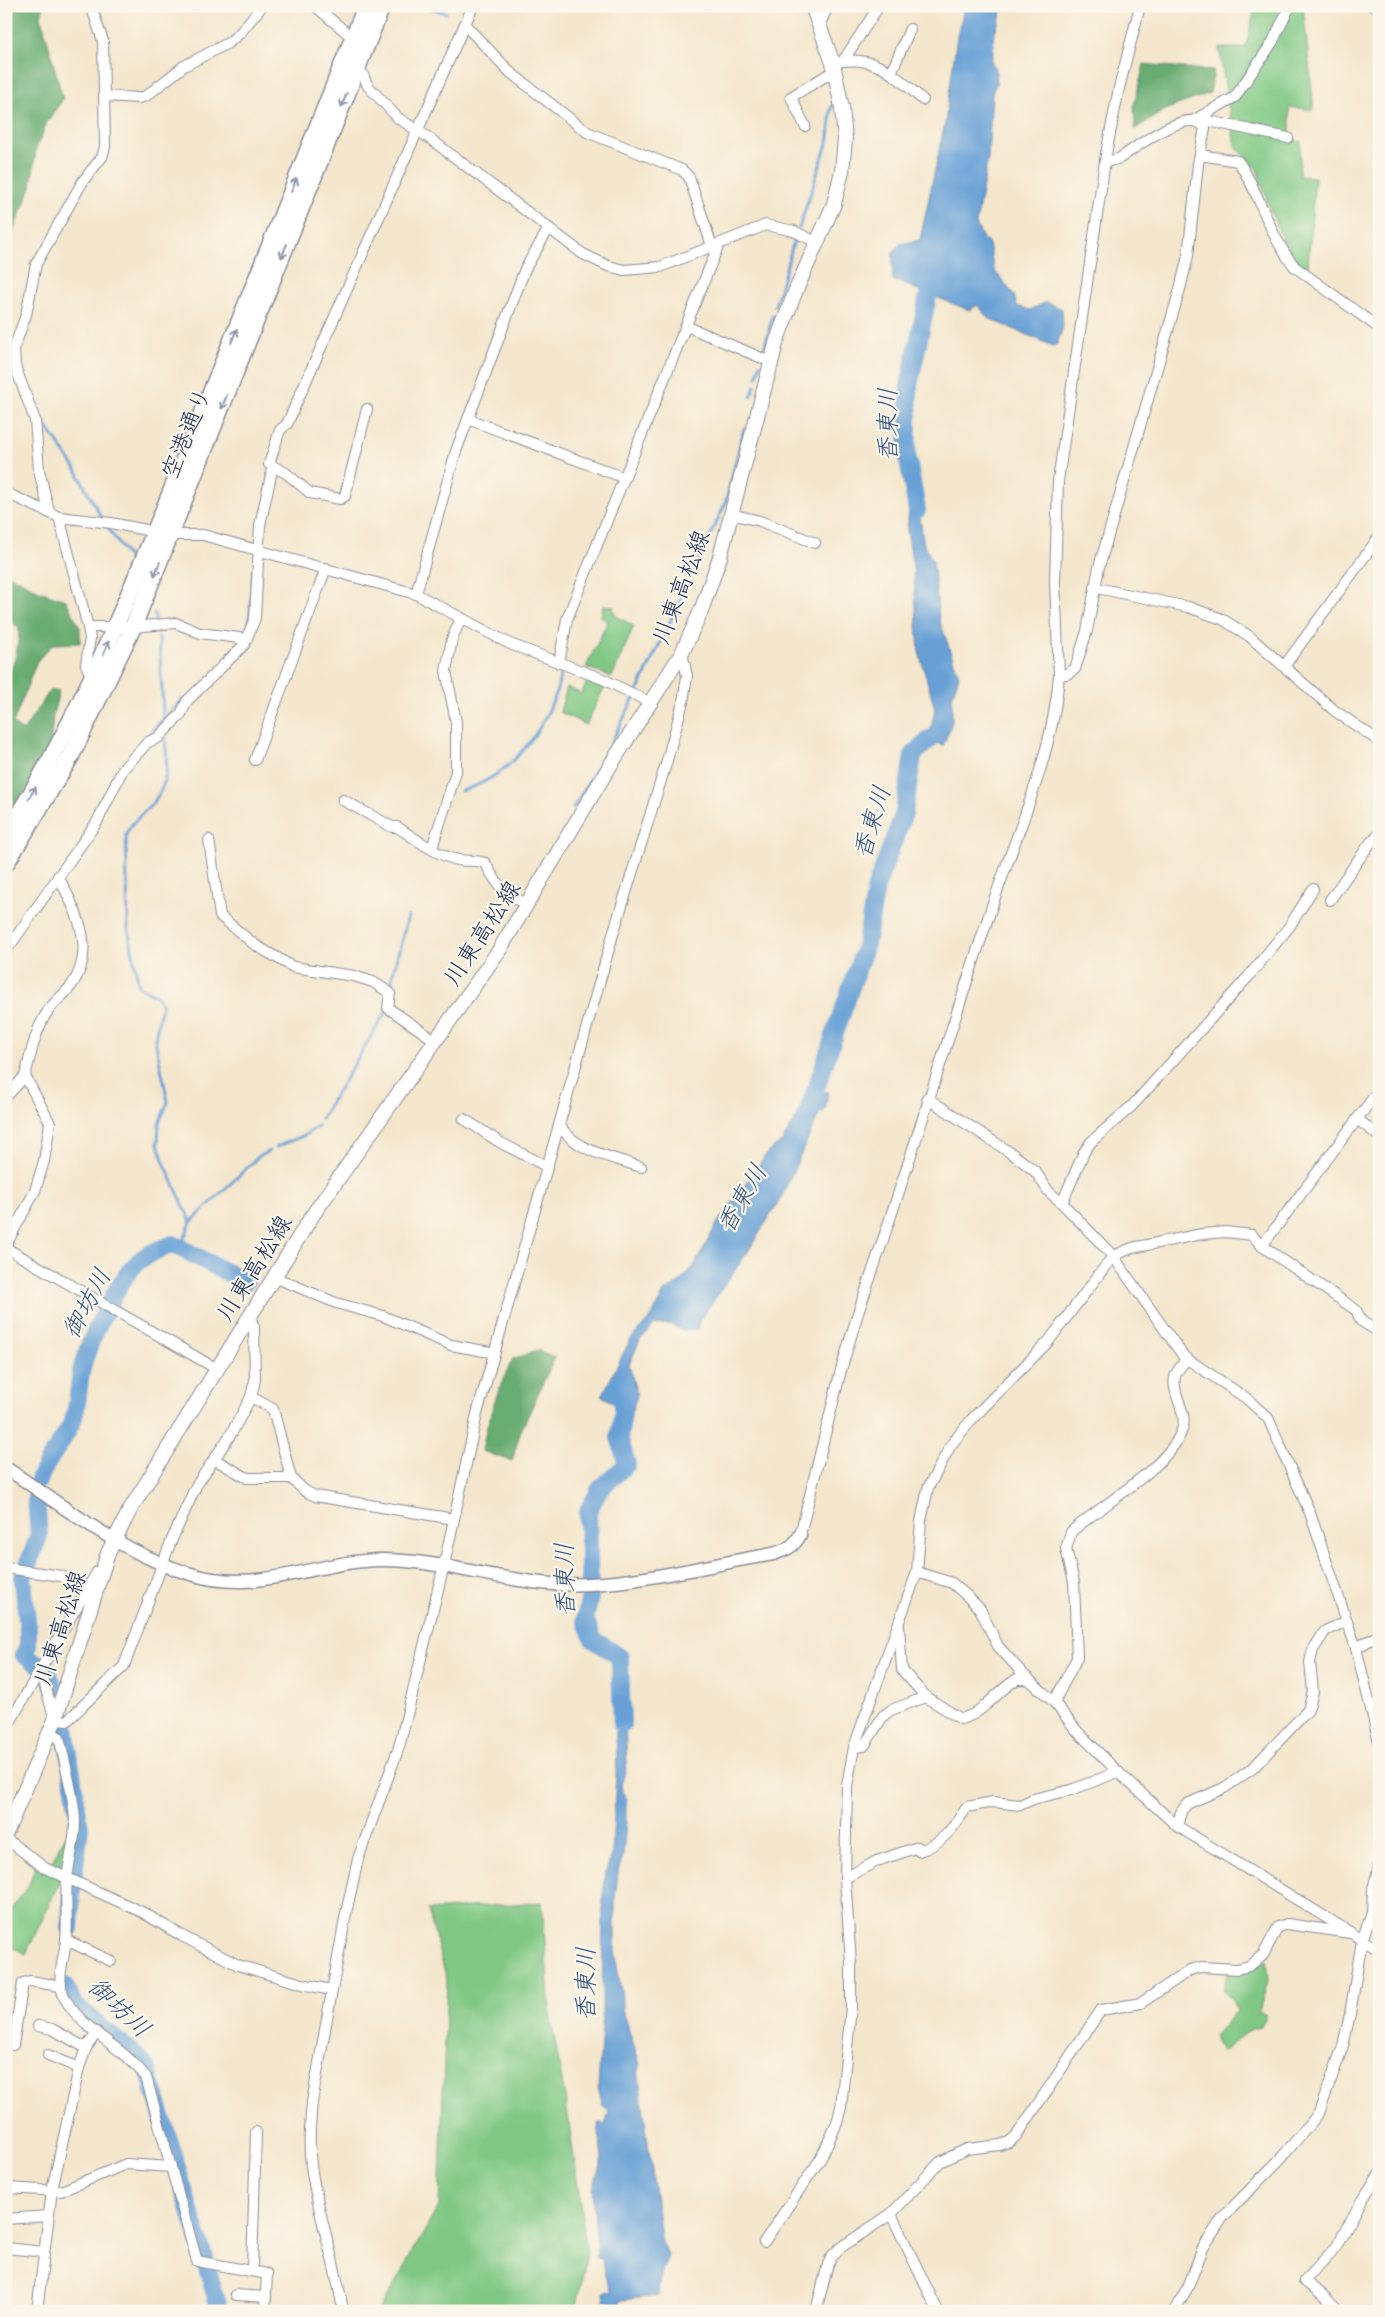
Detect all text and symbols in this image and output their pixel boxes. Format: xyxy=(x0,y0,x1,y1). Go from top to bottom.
one-way arrow xyxy=(339,92,348,107)
one-way arrow xyxy=(290,178,299,193)
one-way arrow xyxy=(279,243,288,258)
one-way arrow xyxy=(229,329,239,344)
street label: 空港通り xyxy=(154,383,218,483)
water label: 香東川 xyxy=(872,387,904,463)
one-way arrow xyxy=(219,394,228,409)
street label: 川東高松線 xyxy=(645,526,717,648)
one-way arrow xyxy=(152,561,162,576)
one-way arrow xyxy=(101,641,111,656)
water label: 香東川 xyxy=(846,782,898,863)
one-way arrow xyxy=(27,786,37,800)
street label: 川東高松線 xyxy=(437,875,527,991)
water label: 香東川 xyxy=(709,1158,774,1239)
street label: 川東高松線 xyxy=(209,1209,299,1327)
water label: 御坊川 xyxy=(55,1263,119,1344)
water label: 香東川 xyxy=(548,1542,582,1618)
street label: 川東高松線 xyxy=(27,1566,93,1690)
water label: 香東川 xyxy=(570,1946,602,2022)
water label: 御坊川 xyxy=(81,1970,158,2045)

